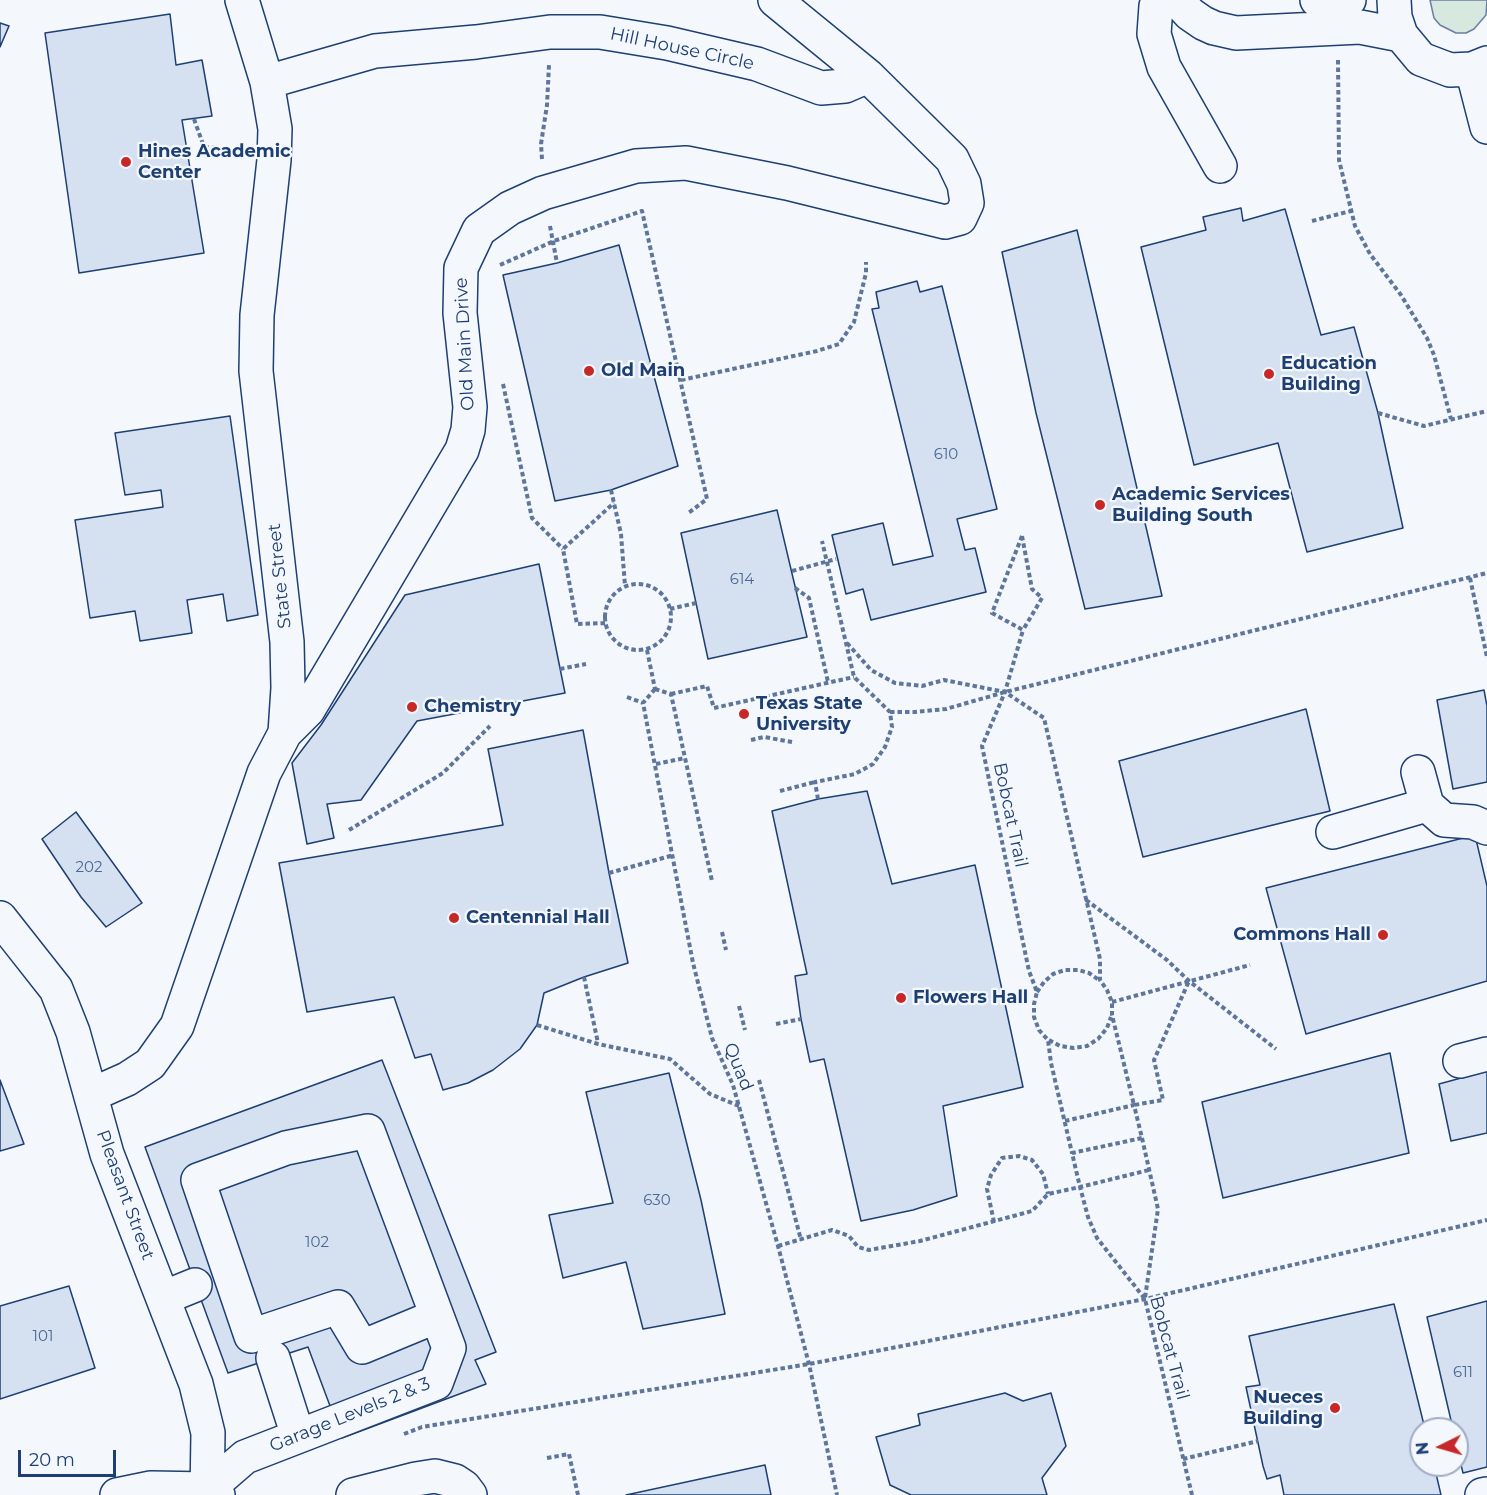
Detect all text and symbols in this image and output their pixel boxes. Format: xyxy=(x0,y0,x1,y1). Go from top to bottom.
street label: Hill House Circle xyxy=(608,23,756,75)
place label: Hines Academic Center xyxy=(138,141,291,184)
marker: Hines Academic Center xyxy=(119,155,133,169)
street label: Old Main Drive xyxy=(451,277,479,411)
place label: Education Building xyxy=(1281,353,1377,395)
place label: Old Main xyxy=(601,360,685,382)
marker: Old Main xyxy=(582,364,596,378)
marker: Education Building xyxy=(1262,367,1276,381)
house number: 610 xyxy=(934,446,958,464)
place label: Academic Services Building South xyxy=(1112,484,1290,526)
marker: Academic Services Building South xyxy=(1093,498,1107,512)
street label: State Street xyxy=(264,522,296,630)
house number: 614 xyxy=(730,571,754,589)
place label: Texas State University xyxy=(756,693,862,736)
place label: Chemistry xyxy=(424,696,521,718)
marker: Chemistry xyxy=(405,700,419,714)
marker: Texas State University xyxy=(737,707,751,721)
street label: Bobcat Trail xyxy=(988,761,1032,869)
house number: 202 xyxy=(76,859,102,877)
place label: Centennial Hall xyxy=(466,907,610,929)
marker: Centennial Hall xyxy=(447,911,461,925)
place label: Commons Hall xyxy=(1233,924,1371,946)
marker: Commons Hall xyxy=(1376,928,1390,942)
place label: Flowers Hall xyxy=(913,987,1028,1009)
marker: Flowers Hall xyxy=(894,991,908,1005)
street label: Quad xyxy=(719,1040,757,1094)
street label: Pleasant Street xyxy=(91,1127,159,1263)
house number: 630 xyxy=(643,1192,671,1210)
house number: 102 xyxy=(305,1234,329,1252)
street label: Bobcat Trail xyxy=(1145,1294,1193,1402)
house number: 101 xyxy=(33,1328,53,1346)
house number: 611 xyxy=(1453,1364,1473,1382)
street label: Garage Levels 2 & 3 xyxy=(267,1373,433,1457)
place label: Nueces Building xyxy=(1243,1387,1323,1430)
marker: Nueces Building xyxy=(1328,1401,1342,1415)
north arrow xyxy=(1409,1417,1469,1477)
scale bar xyxy=(21,1438,118,1476)
text: N xyxy=(1413,1441,1433,1456)
text: 20 m xyxy=(29,1449,75,1471)

